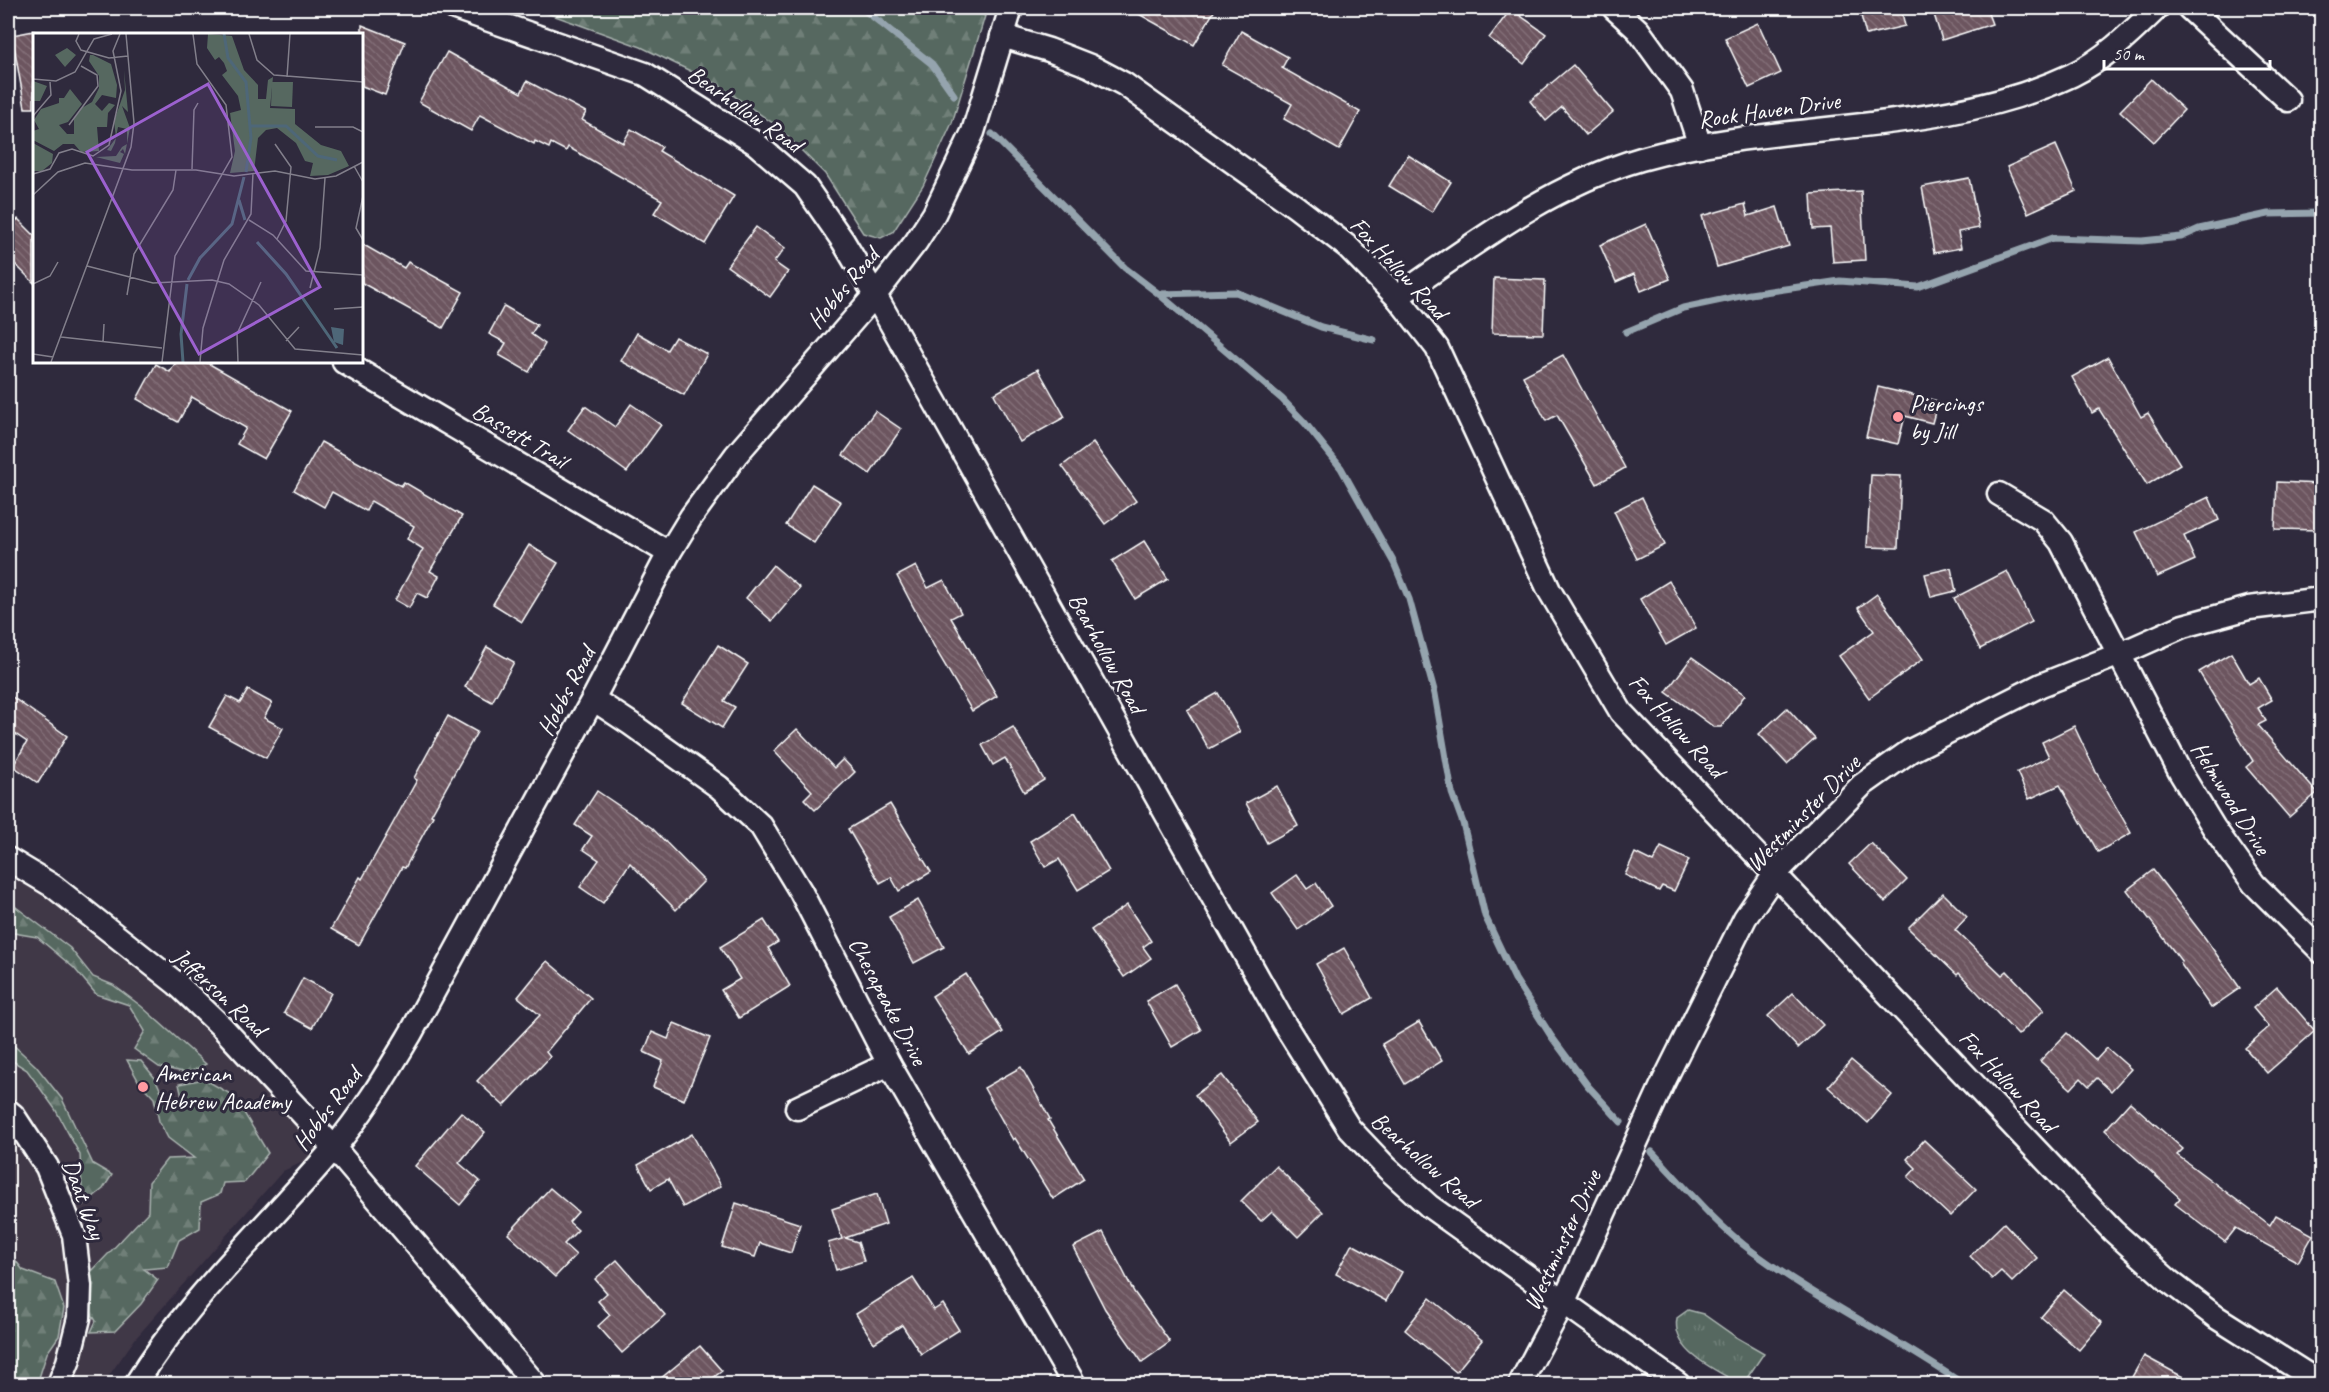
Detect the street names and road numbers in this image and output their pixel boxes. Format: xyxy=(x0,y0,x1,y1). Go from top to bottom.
street label: Bearhollow Road xyxy=(682,59,811,162)
street label: Rock Haven Drive xyxy=(1696,85,1844,135)
street label: Fox Hollow Road xyxy=(1344,210,1457,328)
street label: Hobbs Road xyxy=(800,239,888,335)
street label: Bassett Trail xyxy=(467,395,576,477)
street label: Bearhollow Road xyxy=(1062,588,1154,722)
street label: Hobbs Road xyxy=(530,638,604,741)
street label: Fox Hollow Road xyxy=(1622,668,1734,787)
street label: Helmwood Drive xyxy=(2184,736,2279,862)
street label: Westminster Drive xyxy=(1740,747,1868,878)
street label: Chesapeake Drive xyxy=(842,932,935,1072)
street label: Jefferson Road xyxy=(166,941,276,1045)
street label: Fox Hollow Road xyxy=(1953,1023,2066,1141)
street label: Hobbs Road xyxy=(286,1059,370,1157)
street label: Bearhollow Road xyxy=(1365,1105,1488,1217)
street label: Daat Way xyxy=(56,1155,113,1245)
street label: Westminster Drive xyxy=(1516,1163,1608,1315)

